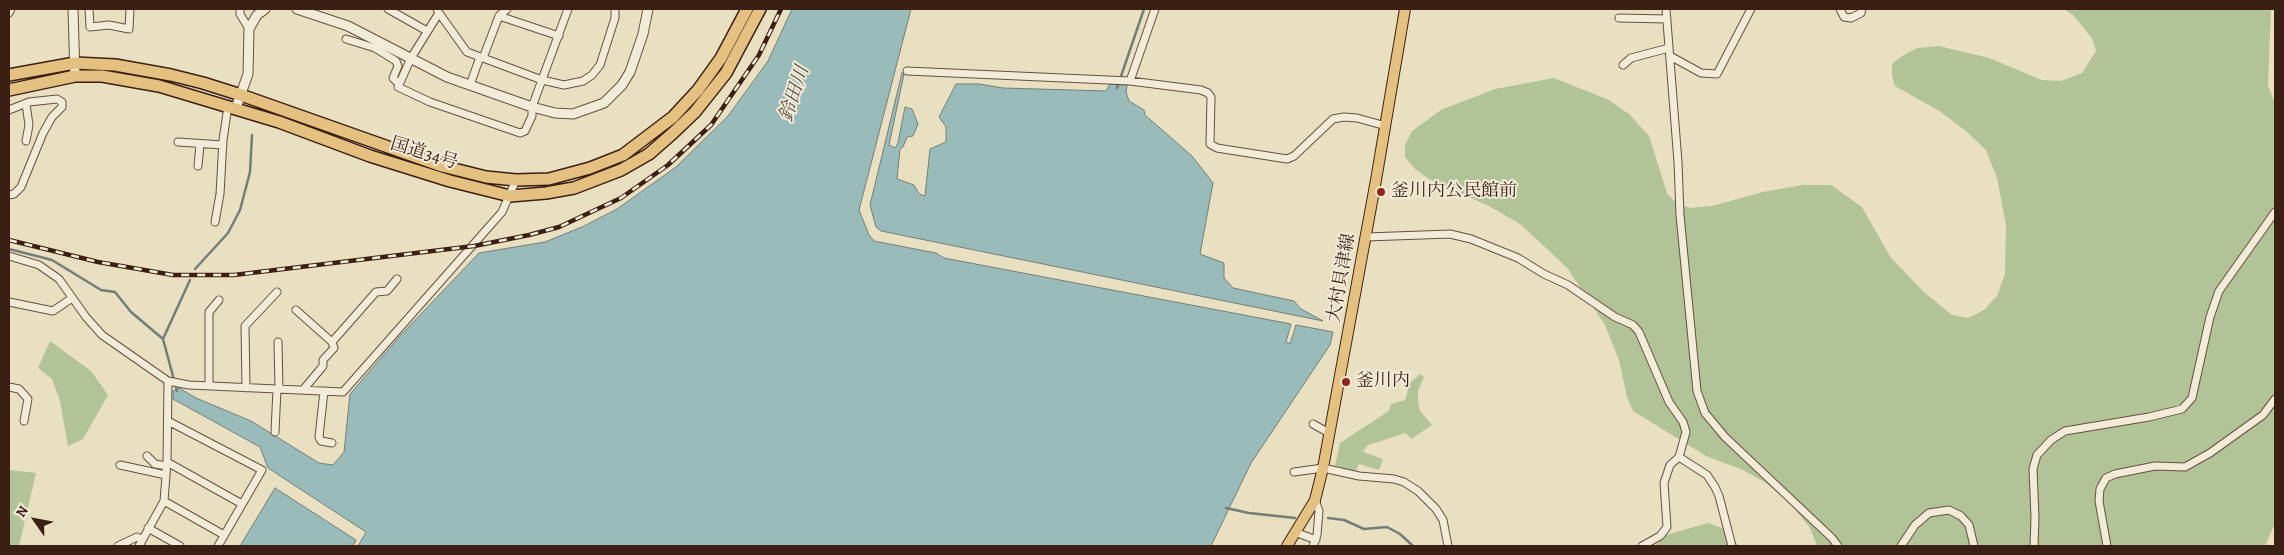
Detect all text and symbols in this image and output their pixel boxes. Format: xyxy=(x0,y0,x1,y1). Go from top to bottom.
water label: 鈴田川 xyxy=(775,63,815,125)
street label: 国道34号 xyxy=(388,133,460,175)
place label: 釜川内公民館前 xyxy=(1391,181,1517,203)
marker: 釜川内公民館前 xyxy=(1375,186,1387,198)
street label: 大村貝津線 xyxy=(1324,232,1360,324)
place label: 釜川内 xyxy=(1356,371,1410,393)
marker: 釜川内 xyxy=(1340,376,1352,388)
north arrow xyxy=(10,495,60,545)
text: N xyxy=(11,502,33,521)

